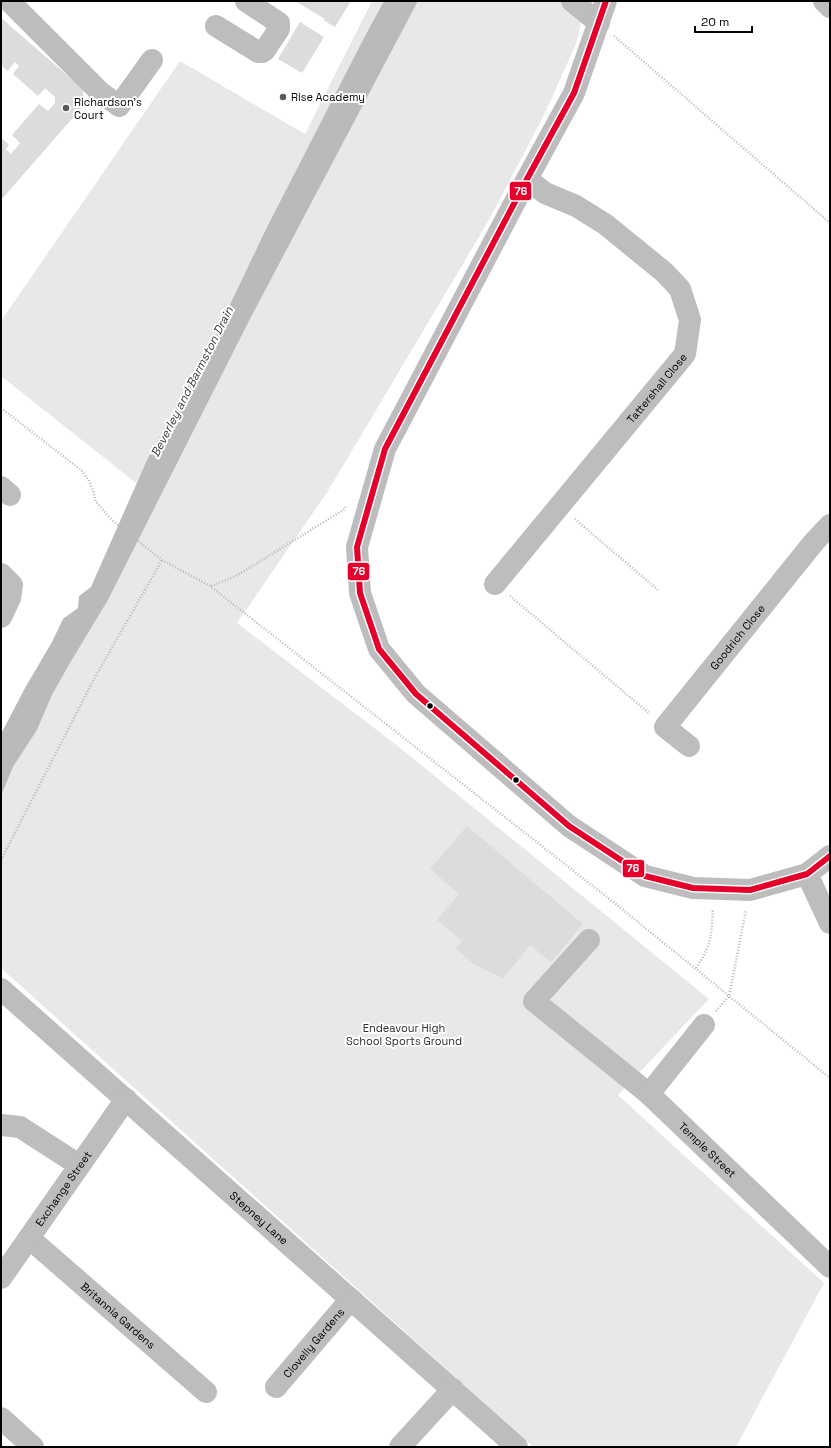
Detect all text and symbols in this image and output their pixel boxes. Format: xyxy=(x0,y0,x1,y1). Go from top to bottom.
scale bar xyxy=(695,8,752,34)
text: 20 m xyxy=(701,14,729,30)
place label: Rise Academy xyxy=(291,90,365,104)
marker: Rise Academy xyxy=(278,92,288,102)
place label: Richardson's Court xyxy=(74,95,142,122)
marker: Richardson's Court xyxy=(61,103,71,113)
line badge: 76 xyxy=(509,181,532,201)
text: 76 xyxy=(515,184,528,198)
water label: Beverley and Barmston Drain xyxy=(147,304,237,460)
street label: Tattershall Close xyxy=(624,350,690,426)
line badge: 76 xyxy=(347,562,370,581)
text: 76 xyxy=(353,564,366,578)
street label: Goodrich Close xyxy=(707,602,768,673)
unlabelled marker xyxy=(425,701,435,711)
unlabelled marker xyxy=(511,775,521,785)
line badge: 76 xyxy=(622,859,645,878)
text: 76 xyxy=(627,861,640,875)
park label: Endeavour High School Sports Ground xyxy=(346,1021,462,1048)
street label: Temple Street xyxy=(676,1119,739,1180)
street label: Exchange Street xyxy=(32,1148,95,1229)
street label: Stepney Lane xyxy=(227,1188,291,1248)
street label: Britannia Gardens xyxy=(78,1279,158,1352)
street label: Clovelly Gardens xyxy=(280,1305,347,1381)

